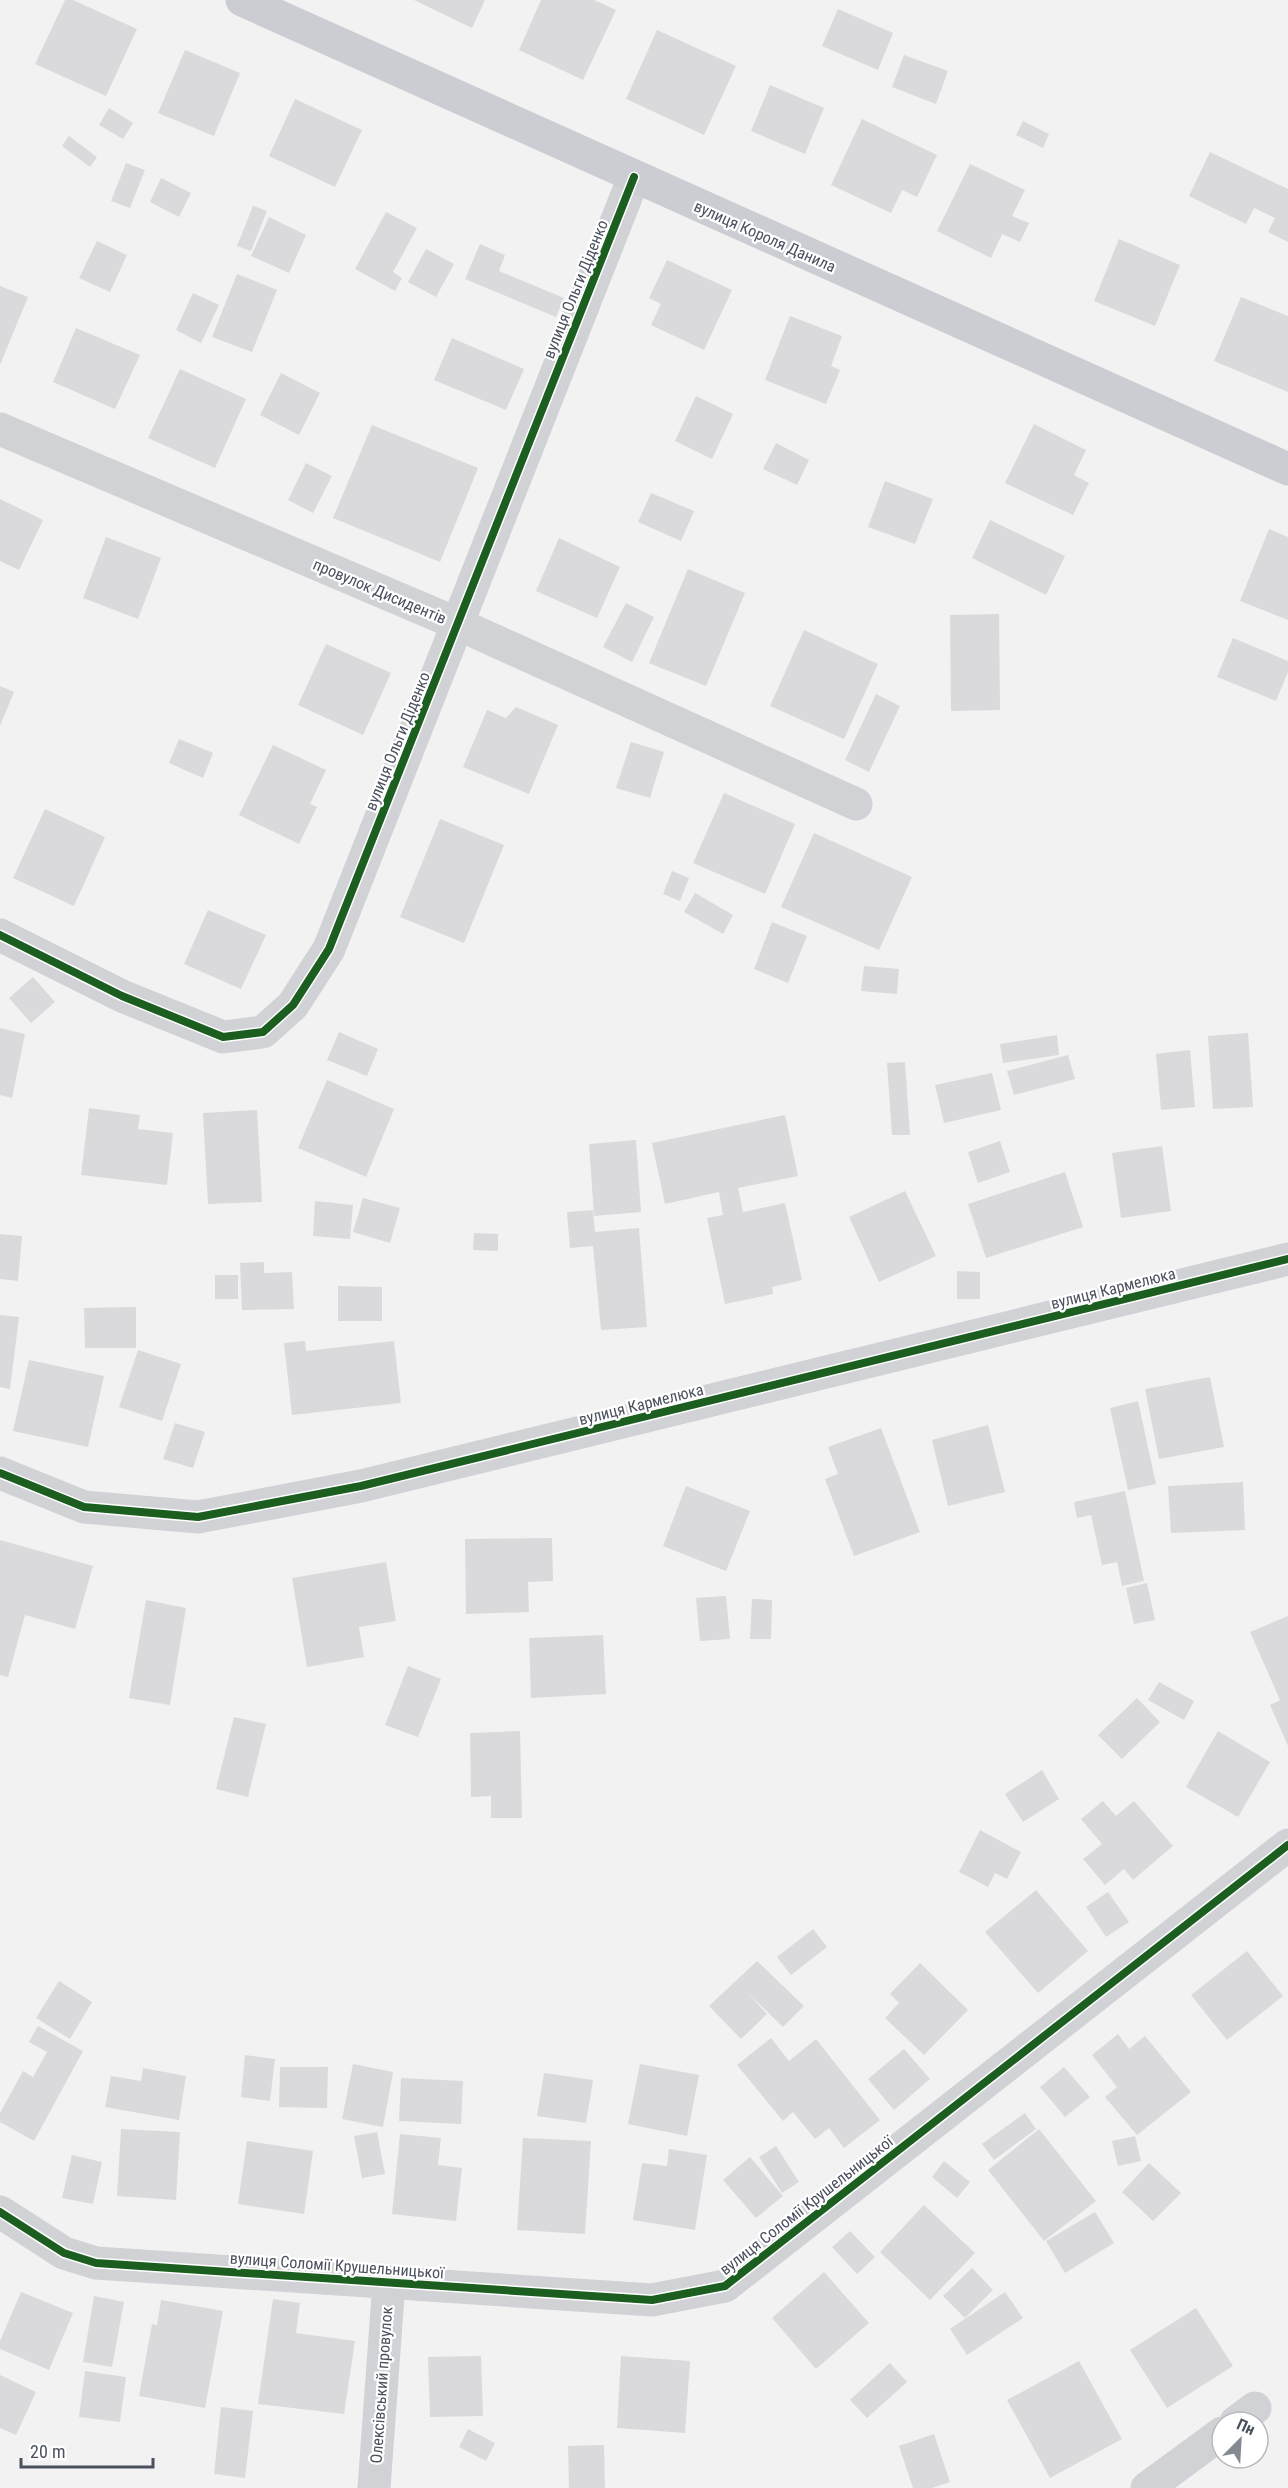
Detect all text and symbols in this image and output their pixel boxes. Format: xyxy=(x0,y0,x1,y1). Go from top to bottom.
street label: вулиця Короля Данила xyxy=(691,197,839,276)
street label: вулиця Ольги Діденко xyxy=(539,217,612,361)
street label: провулок Дисидентів xyxy=(310,555,449,628)
street label: вулиця Ольги Діденко xyxy=(361,669,434,813)
street label: вулиця Кармелюка xyxy=(1049,1264,1177,1313)
street label: вулиця Кармелюка xyxy=(577,1380,705,1429)
street label: вулиця Соломії Крушельницької xyxy=(716,2131,898,2279)
street label: вулиця Соломії Крушельницької xyxy=(229,2249,446,2283)
street label: Олексівський провулок xyxy=(367,2306,396,2464)
north arrow xyxy=(1210,2410,1270,2470)
text: Пн xyxy=(1234,2414,1258,2439)
scale bar xyxy=(21,2431,153,2469)
text: 20 m xyxy=(30,2441,65,2462)

